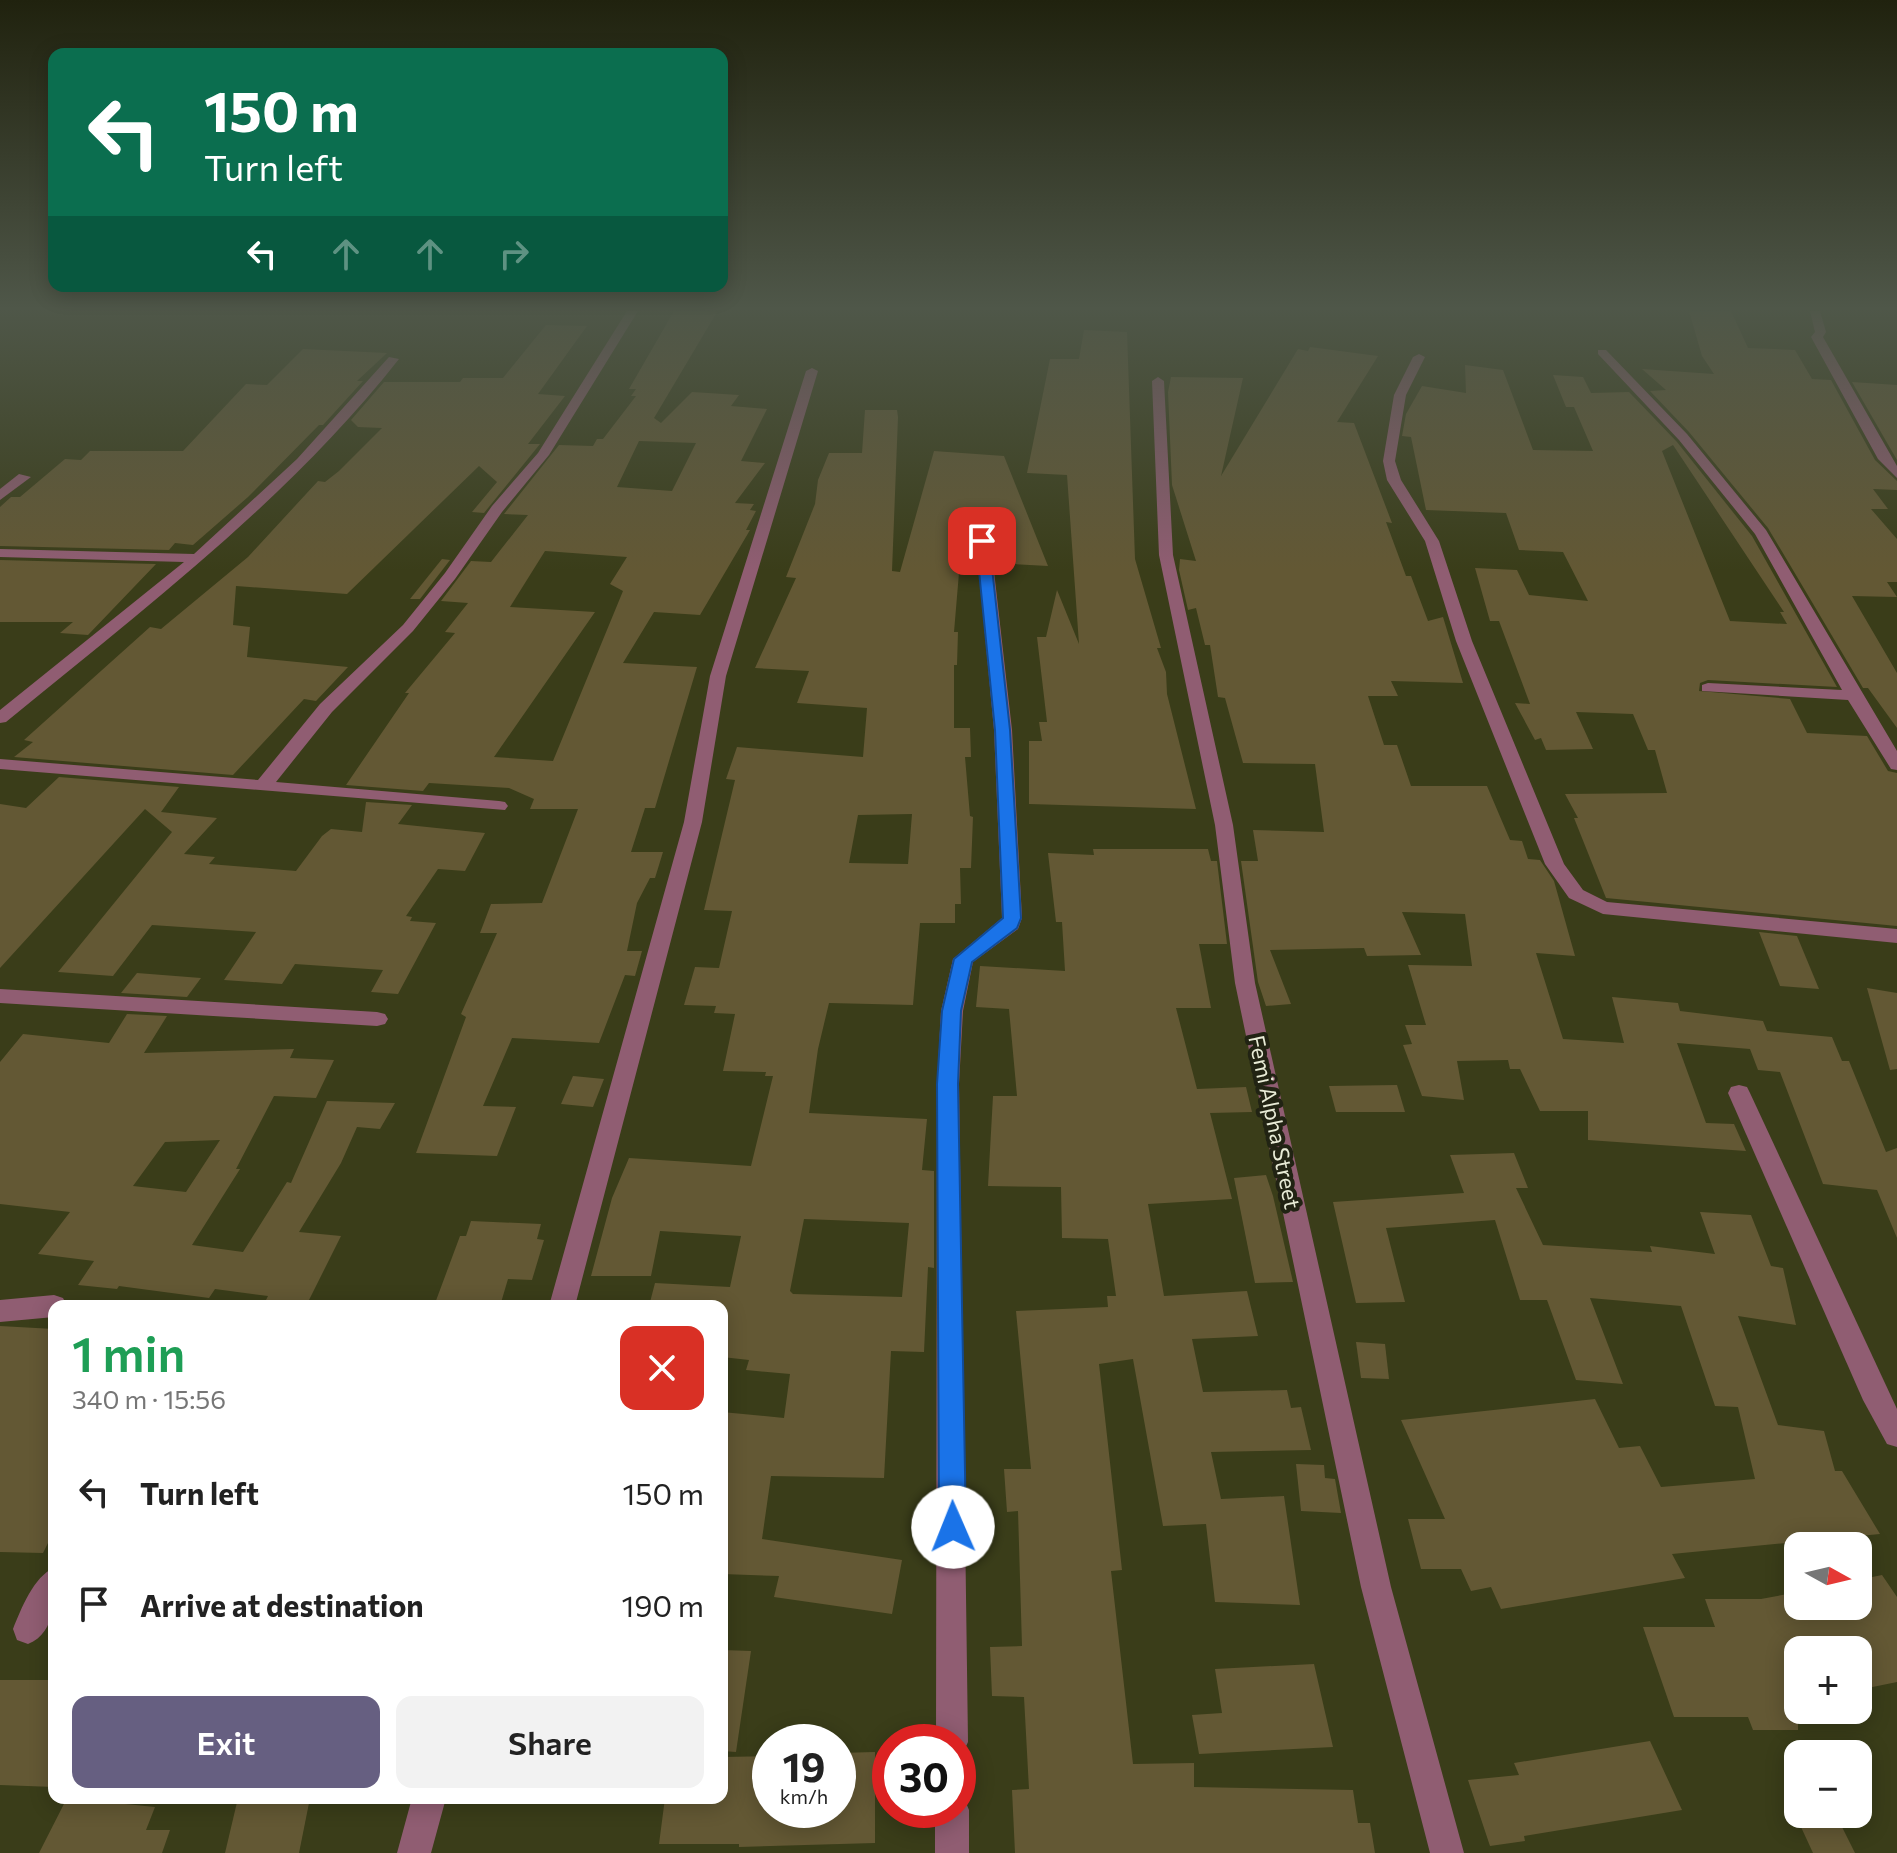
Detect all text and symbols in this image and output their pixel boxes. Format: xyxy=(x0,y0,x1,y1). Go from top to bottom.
text: 150 m xyxy=(204,75,359,144)
icon: left xyxy=(72,80,176,184)
text: Turn left xyxy=(204,144,343,188)
icon: left xyxy=(240,232,284,276)
icon: ahead xyxy=(324,232,368,276)
icon: ahead xyxy=(408,232,452,276)
icon: right xyxy=(492,232,536,276)
pin xyxy=(948,507,1016,575)
icon: arrive xyxy=(960,519,1004,563)
street label: Femi Alpha Street xyxy=(1243,1033,1307,1211)
text: 1 min xyxy=(72,1323,185,1382)
button: close xyxy=(620,1326,704,1410)
text: 340 m · 15:56 xyxy=(72,1383,226,1414)
icon: left xyxy=(72,1470,116,1514)
text: Turn left xyxy=(140,1474,259,1511)
text: 150 m xyxy=(622,1474,704,1511)
position arrow xyxy=(911,1485,995,1569)
north arrow xyxy=(1784,1532,1872,1620)
map controls xyxy=(1784,1532,1872,1828)
icon: arrive xyxy=(72,1582,116,1626)
text: Arrive at destination xyxy=(140,1586,424,1623)
text: 190 m xyxy=(621,1586,704,1623)
button: + xyxy=(1784,1636,1872,1724)
button: Exit xyxy=(72,1696,380,1788)
button: Share xyxy=(396,1696,704,1788)
speed limit sign: 30 xyxy=(872,1724,976,1828)
button: − xyxy=(1784,1740,1872,1828)
text: 19 xyxy=(783,1741,825,1790)
text: km/h xyxy=(780,1784,828,1808)

